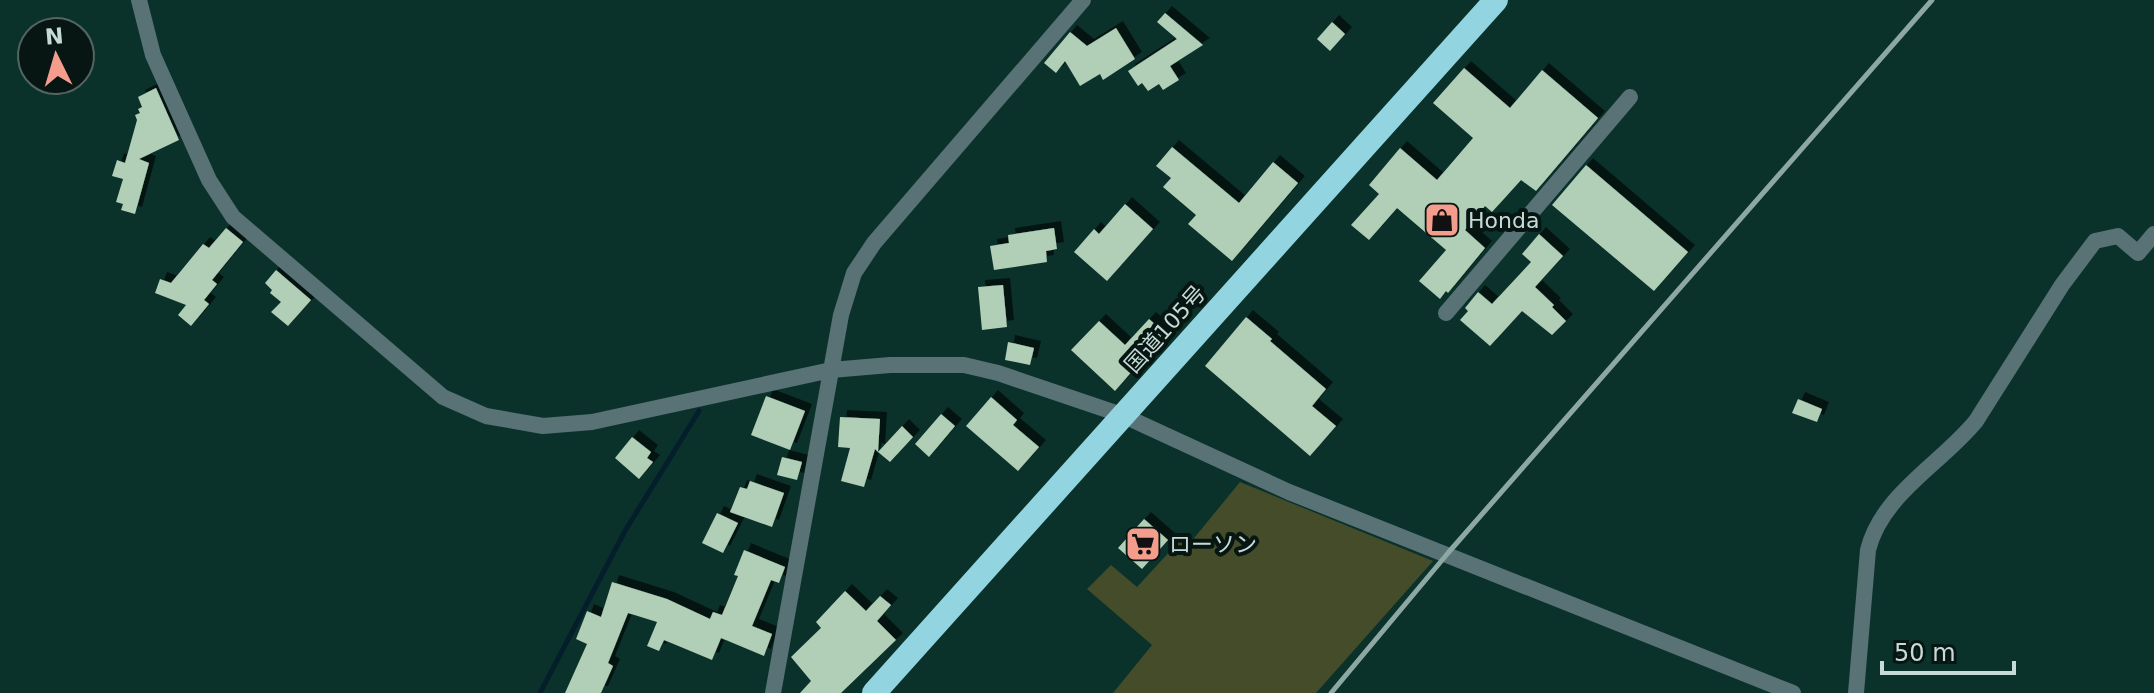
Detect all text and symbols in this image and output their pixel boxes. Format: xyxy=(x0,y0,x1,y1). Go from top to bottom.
north arrow xyxy=(16,16,96,96)
text: N xyxy=(44,23,65,50)
shop icon: Honda xyxy=(1423,201,1461,239)
place label: Honda xyxy=(1468,208,1539,233)
street label: 国道105号 xyxy=(1120,281,1210,377)
supermarket icon: ローソン xyxy=(1124,525,1162,563)
place label: ローソン xyxy=(1169,532,1257,557)
scale bar xyxy=(1882,625,2014,675)
text: 50 m xyxy=(1894,639,1956,667)

